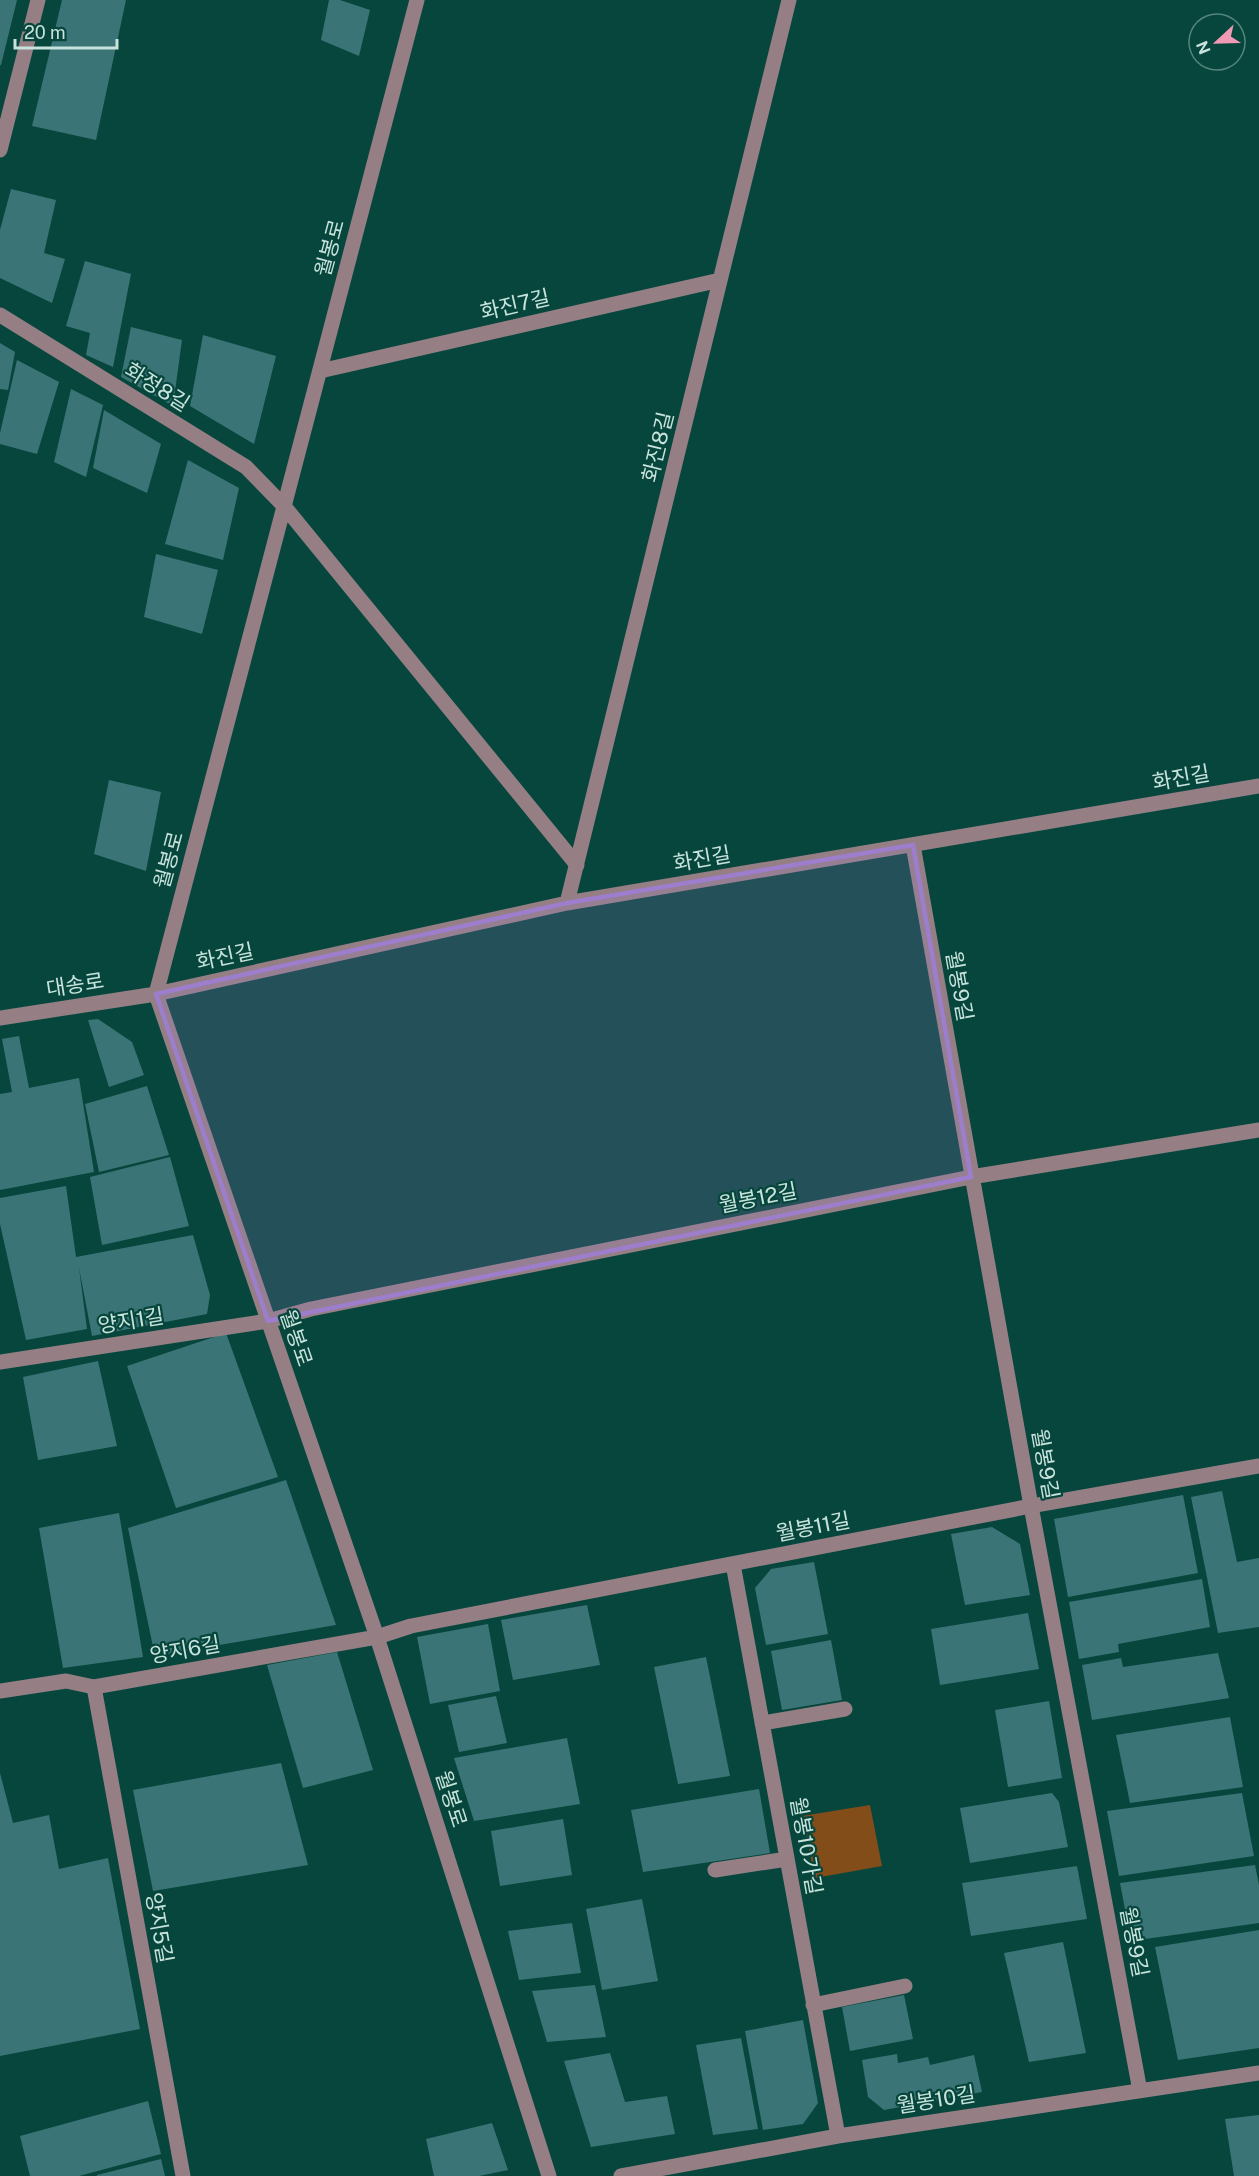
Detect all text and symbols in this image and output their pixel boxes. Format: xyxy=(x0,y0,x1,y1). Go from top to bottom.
scale bar xyxy=(15,12,117,50)
north arrow xyxy=(1187,12,1247,72)
text: 20 m xyxy=(24,22,66,43)
text: N xyxy=(1192,38,1215,57)
street label: 월봉로 xyxy=(310,217,349,279)
street label: 화진7길 xyxy=(478,284,552,325)
street label: 화정8길 xyxy=(120,357,194,416)
street label: 화진8길 xyxy=(637,409,678,485)
street label: 화진길 xyxy=(1150,760,1212,795)
street label: 월봉로 xyxy=(149,829,188,891)
street label: 화진길 xyxy=(671,841,733,876)
street label: 화진길 xyxy=(194,938,256,975)
street label: 월봉9길 xyxy=(941,949,978,1023)
street label: 대송로 xyxy=(44,968,106,1001)
street label: 월봉12길 xyxy=(717,1178,799,1217)
street label: 양지1길 xyxy=(96,1303,166,1338)
street label: 월봉로 xyxy=(275,1306,318,1369)
street label: 월봉9길 xyxy=(1027,1427,1064,1501)
street label: 월봉11길 xyxy=(774,1507,852,1546)
street label: 양지6길 xyxy=(148,1631,222,1668)
street label: 월봉로 xyxy=(431,1767,472,1830)
street label: 월봉10가길 xyxy=(786,1795,827,1897)
street label: 양지5길 xyxy=(141,1891,178,1965)
street label: 월봉9길 xyxy=(1115,1905,1154,1979)
street label: 월봉10길 xyxy=(895,2081,977,2118)

